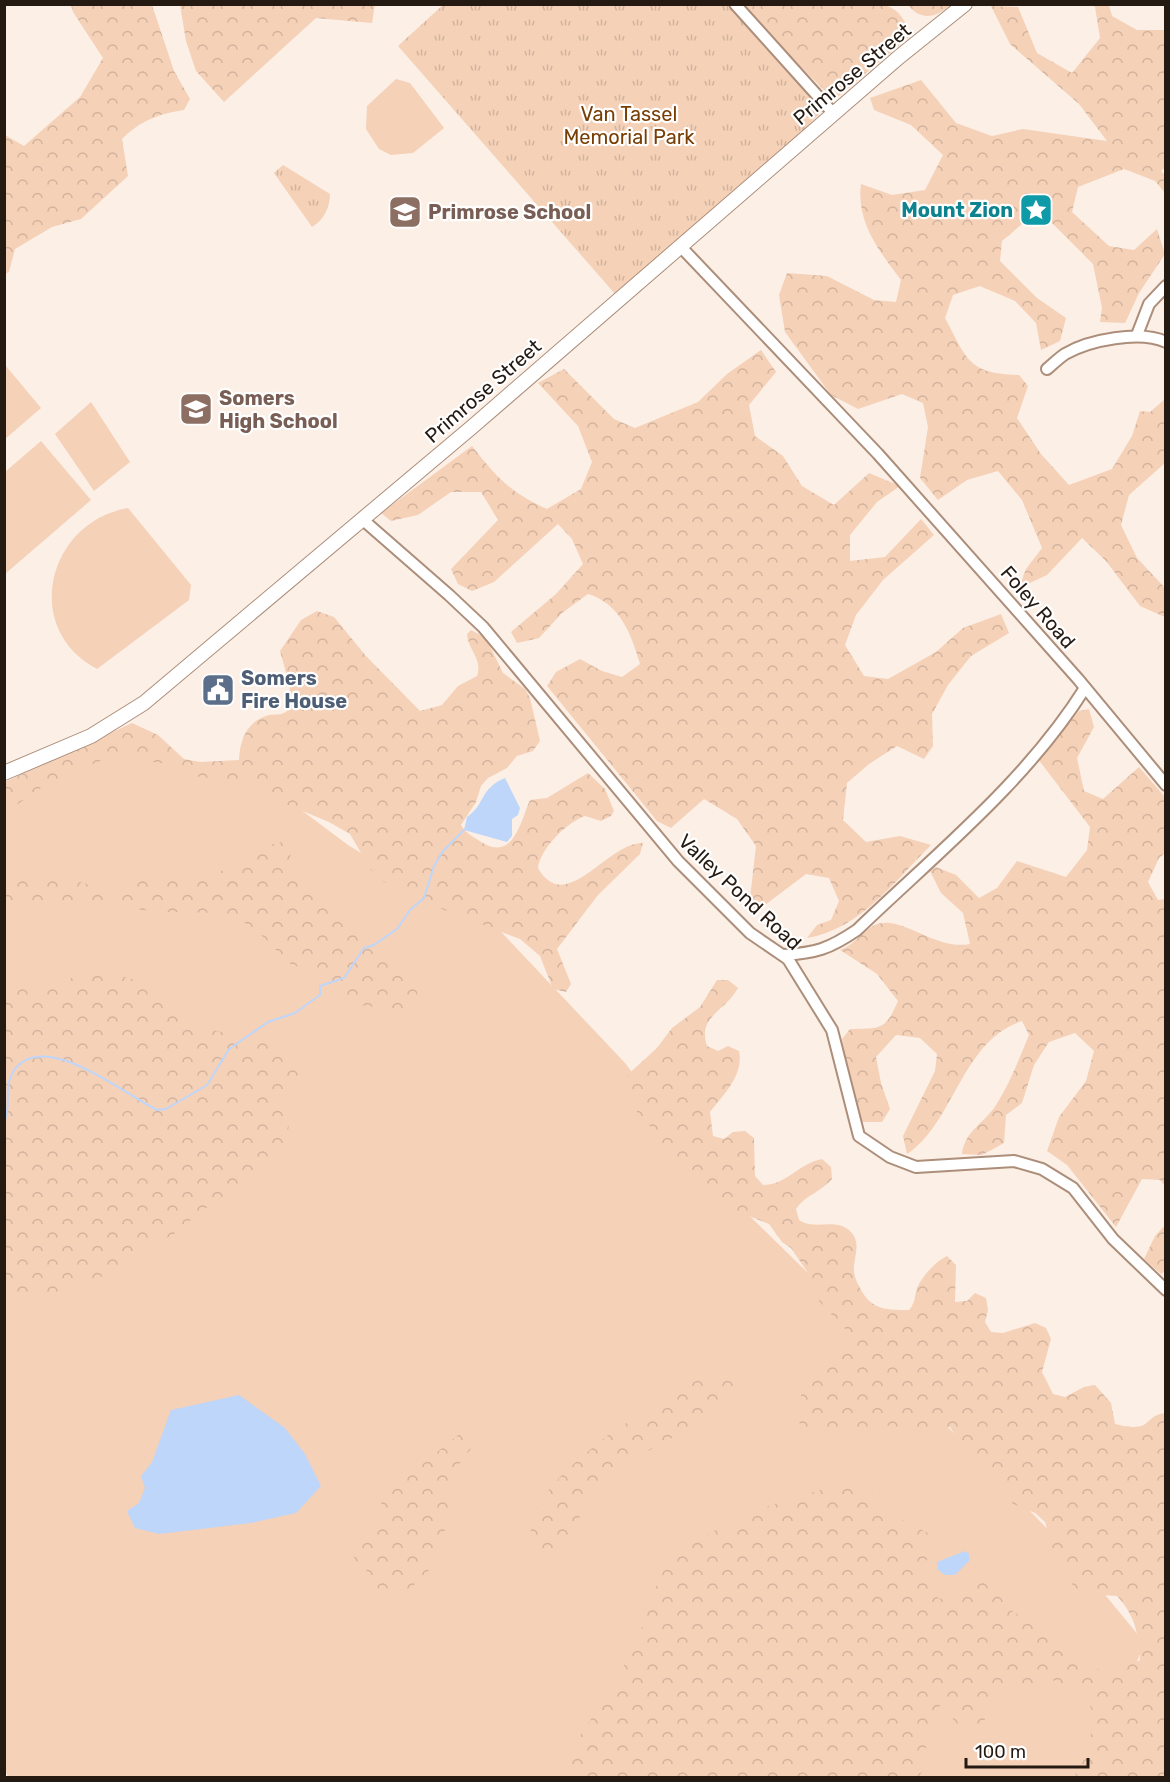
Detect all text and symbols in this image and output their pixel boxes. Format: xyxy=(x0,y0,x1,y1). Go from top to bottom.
street label: Primrose Street xyxy=(788,18,916,130)
park label: Van Tassel Memorial Park xyxy=(563,102,695,149)
place icon: Mount Zion xyxy=(1018,192,1054,228)
school or university icon: Primrose School xyxy=(387,194,423,230)
place label: Mount Zion xyxy=(901,198,1013,222)
place label: Primrose School xyxy=(428,200,591,224)
street label: Primrose Street xyxy=(420,334,546,448)
place label: Somers High School xyxy=(219,386,338,433)
school or university icon: Somers High School xyxy=(178,391,214,427)
street label: Foley Road xyxy=(996,561,1080,653)
place label: Somers Fire House xyxy=(241,666,347,713)
public building icon: Somers Fire House xyxy=(200,672,236,708)
street label: Valley Pond Road xyxy=(674,829,806,955)
scale bar xyxy=(966,1731,1088,1769)
text: 100 m xyxy=(975,1741,1026,1763)

